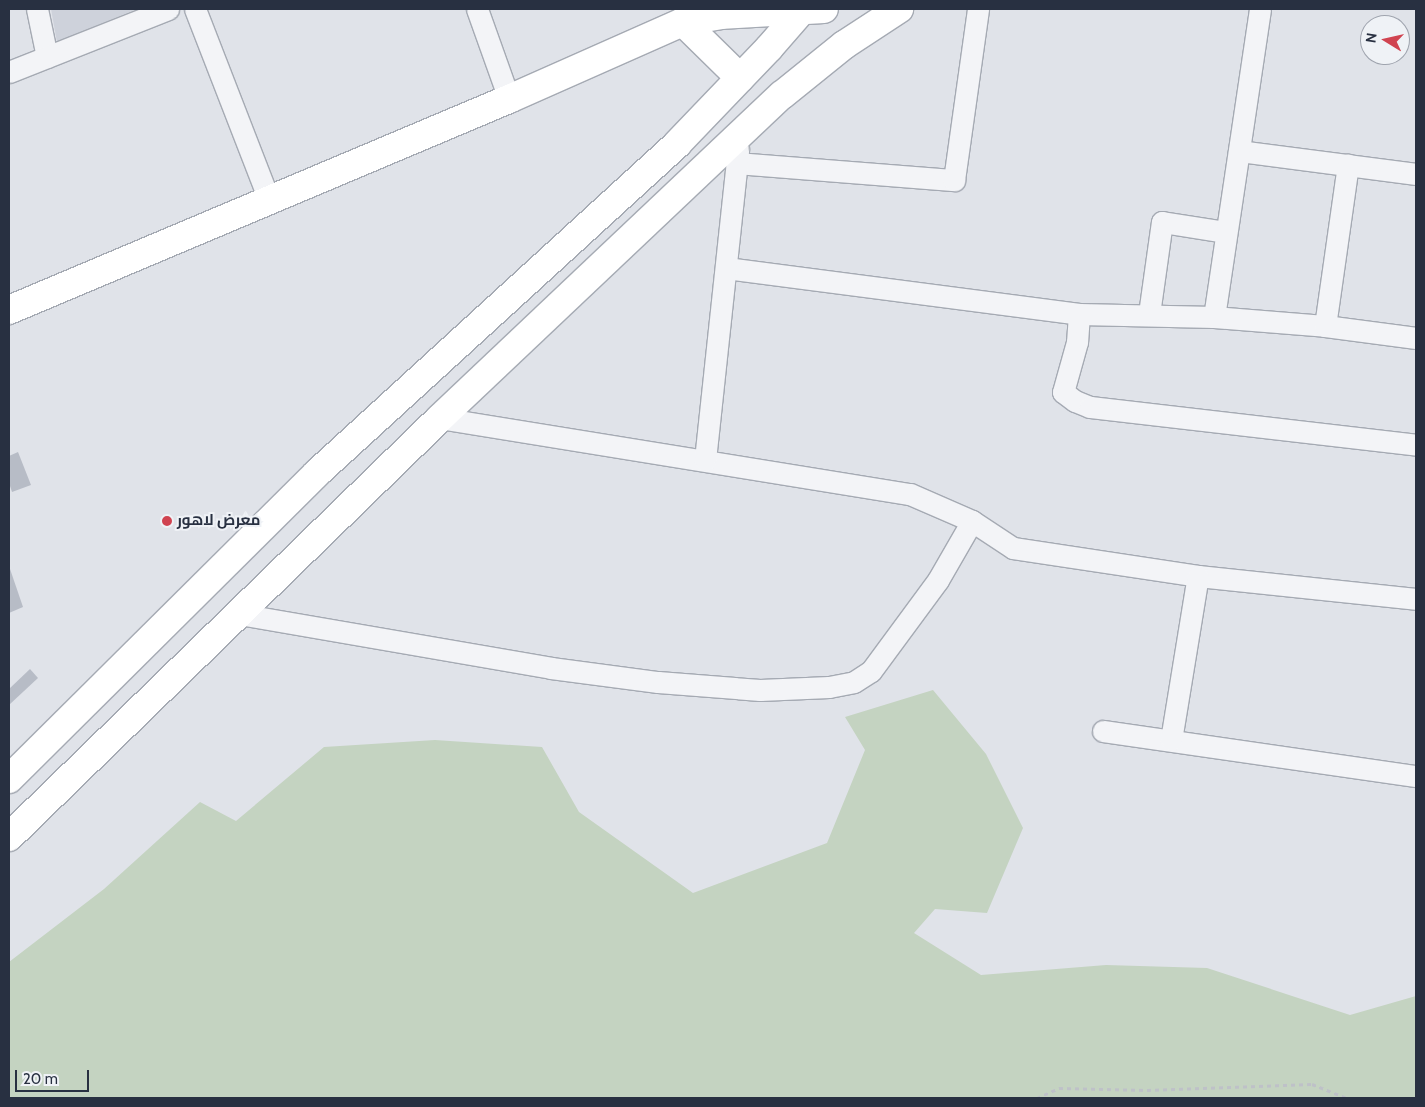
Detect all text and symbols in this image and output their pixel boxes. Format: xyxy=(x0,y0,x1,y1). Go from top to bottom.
north arrow xyxy=(1360,15,1410,65)
text: N xyxy=(1362,32,1381,44)
place label: معرض لاهور xyxy=(177,512,261,530)
marker: معرض لاهور xyxy=(161,515,173,527)
scale bar xyxy=(18,1060,91,1092)
text: 20 m xyxy=(23,1070,58,1088)

